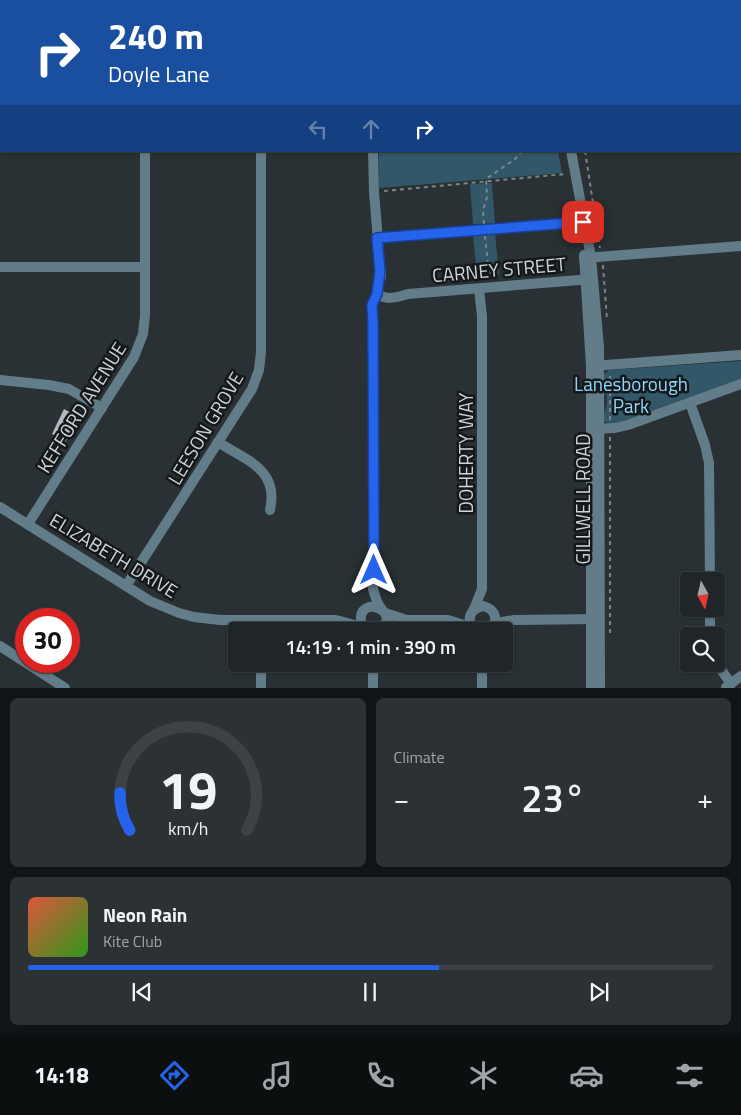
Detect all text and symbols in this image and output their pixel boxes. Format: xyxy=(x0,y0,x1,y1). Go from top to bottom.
text: 240 m xyxy=(108,9,204,63)
icon: right xyxy=(25,20,90,85)
text: Doyle Lane xyxy=(108,57,210,91)
icon: left xyxy=(304,115,332,143)
icon: ahead xyxy=(357,115,385,143)
icon: right xyxy=(410,115,438,143)
pin xyxy=(562,201,604,243)
icon: arrive xyxy=(569,208,597,236)
street label: CARNEY STREET xyxy=(431,249,567,289)
street label: KEFFORD AVENUE xyxy=(29,336,133,478)
street label: LEESON GROVE xyxy=(160,366,250,490)
park label: Lanesborough Park xyxy=(574,369,688,420)
street label: DOHERTY WAY xyxy=(451,392,480,514)
street label: GILLWELL ROAD xyxy=(568,433,597,565)
street label: ELIZABETH DRIVE xyxy=(44,505,184,605)
position arrow xyxy=(347,543,399,595)
north arrow xyxy=(680,572,725,618)
map controls xyxy=(680,572,725,672)
speed limit sign: 30 xyxy=(15,608,80,673)
button: search xyxy=(680,627,725,672)
text: 14:19 · 1 min · 390 m xyxy=(285,632,456,661)
text: Climate xyxy=(394,745,445,769)
text: 19 xyxy=(159,750,217,829)
text: 23° xyxy=(521,769,585,827)
text: − xyxy=(394,777,409,820)
text: + xyxy=(697,777,713,820)
text: km/h xyxy=(168,815,208,842)
text: Neon Rain xyxy=(103,900,187,929)
text: Kite Club xyxy=(103,929,162,953)
icon: previous xyxy=(128,978,156,1006)
icon: pause xyxy=(356,978,384,1006)
icon: next xyxy=(585,978,613,1006)
text: 14:18 xyxy=(34,1058,89,1092)
icon: directions xyxy=(157,1058,192,1093)
icon: music xyxy=(260,1058,295,1093)
icon: phone xyxy=(363,1058,398,1093)
icon: climate xyxy=(466,1058,501,1093)
icon: car xyxy=(569,1058,604,1093)
icon: filters xyxy=(672,1058,707,1093)

